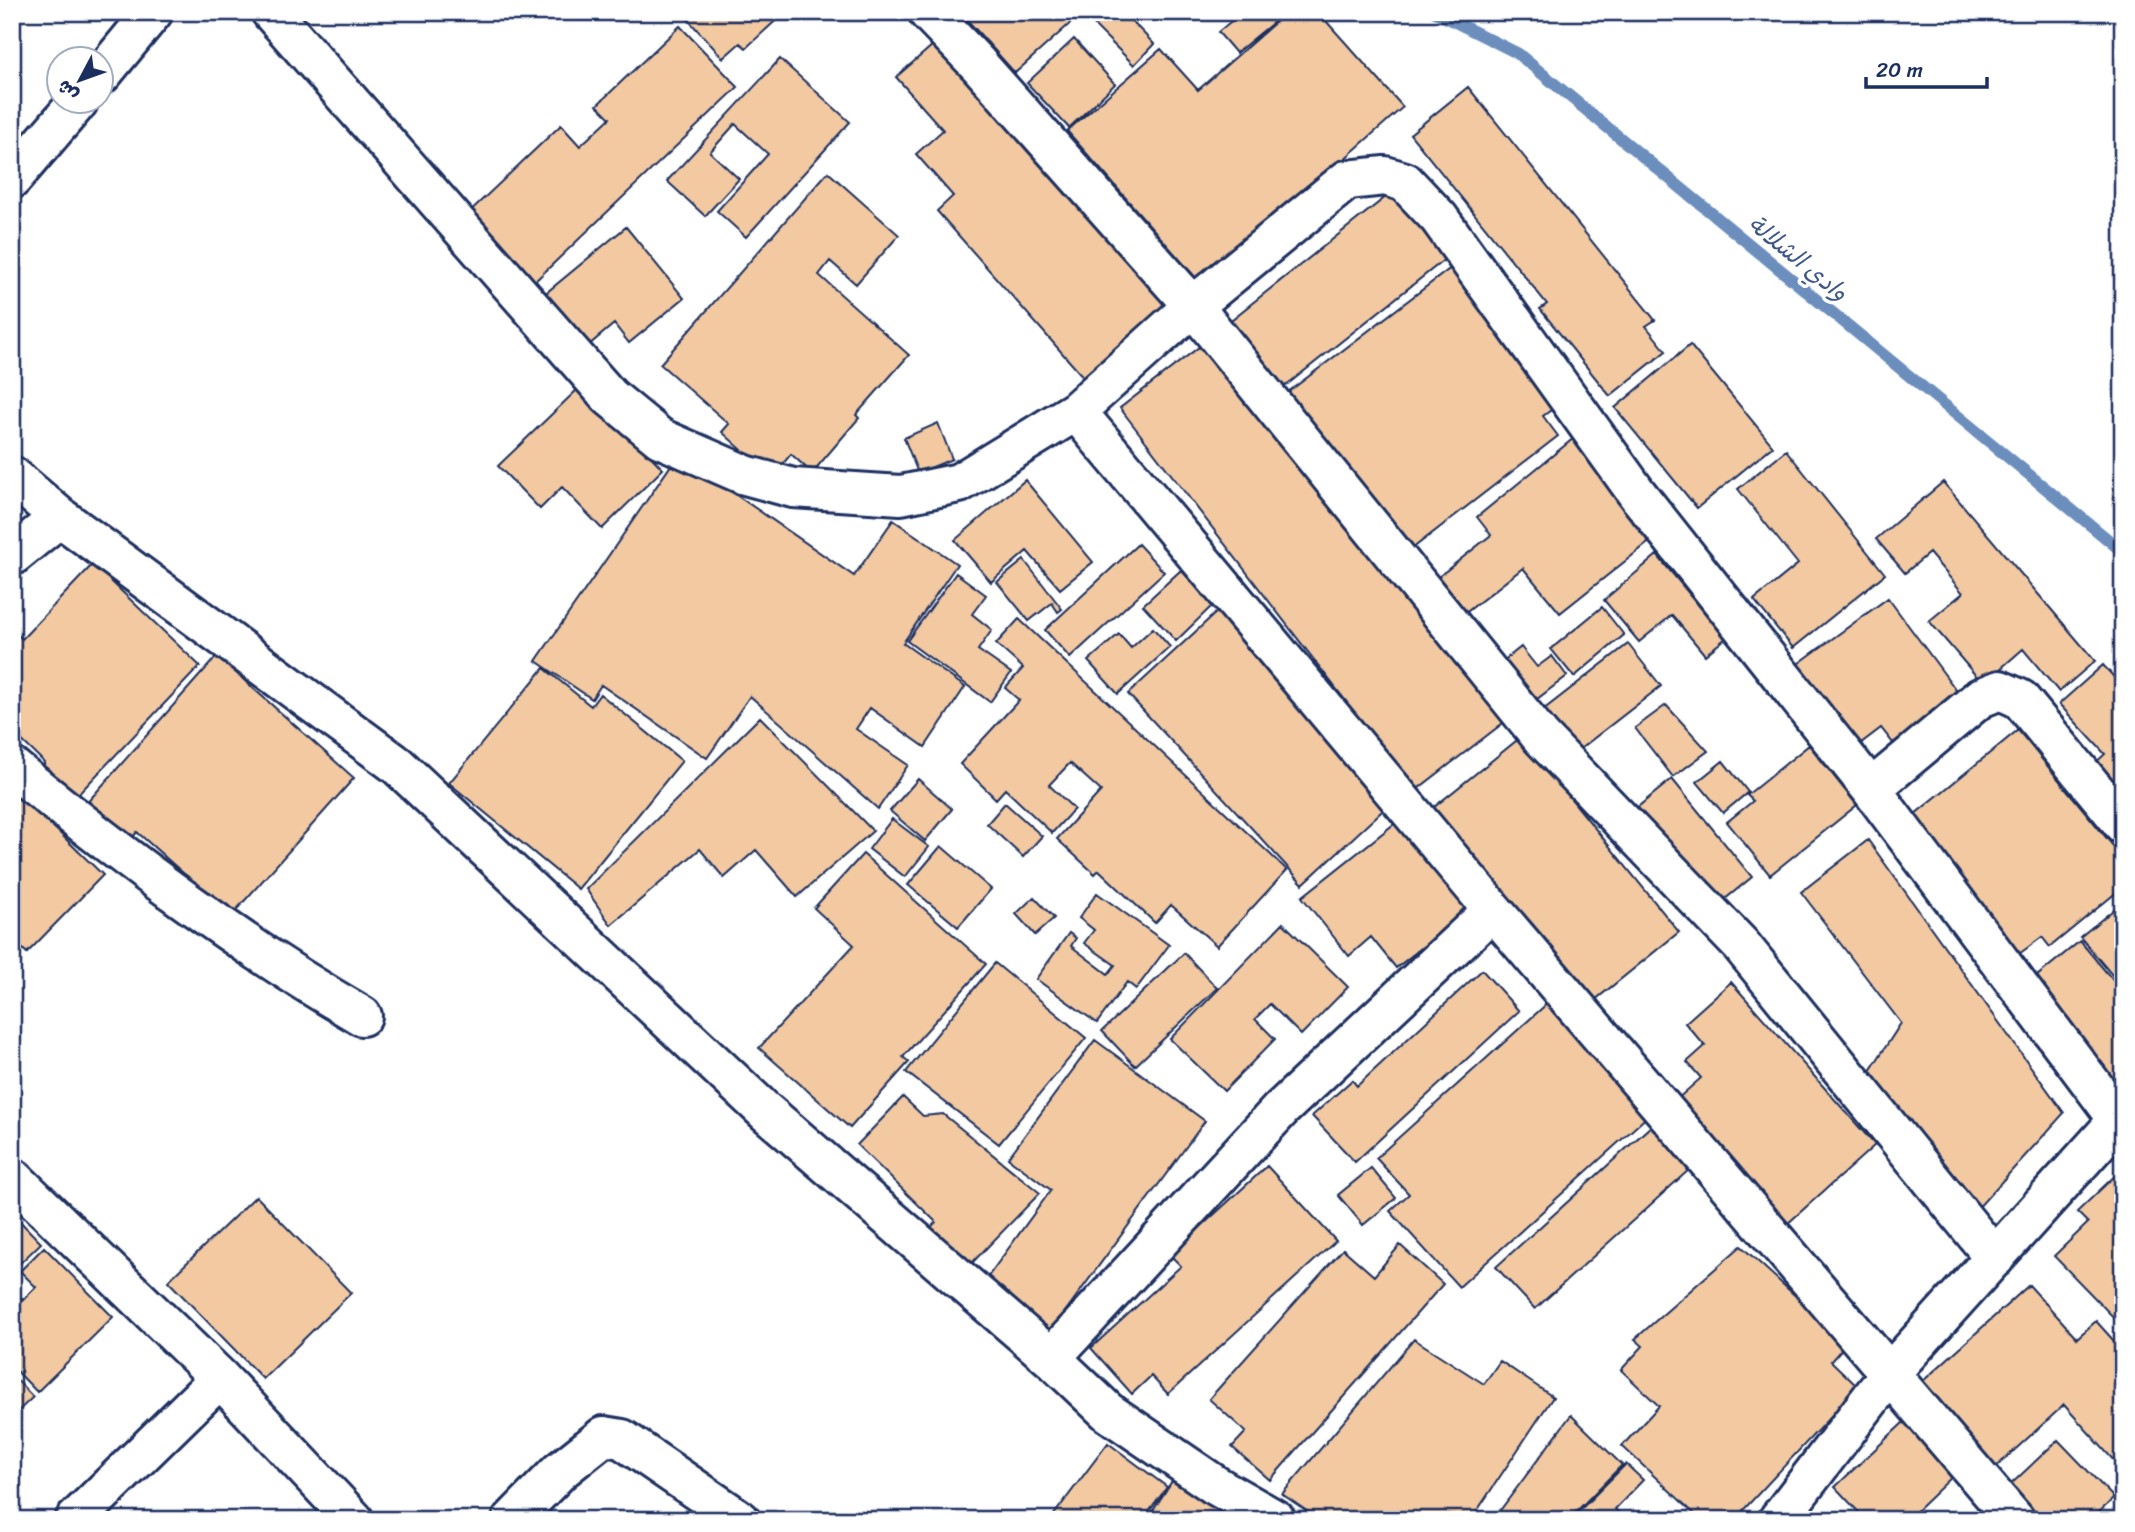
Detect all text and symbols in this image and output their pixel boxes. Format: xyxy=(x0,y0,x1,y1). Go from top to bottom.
north arrow xyxy=(46,46,116,116)
scale bar xyxy=(1866,46,1986,90)
text: 20 m xyxy=(1876,51,1923,89)
text: ش xyxy=(48,72,87,110)
water label: وادي الشلالة xyxy=(1738,204,1858,312)

